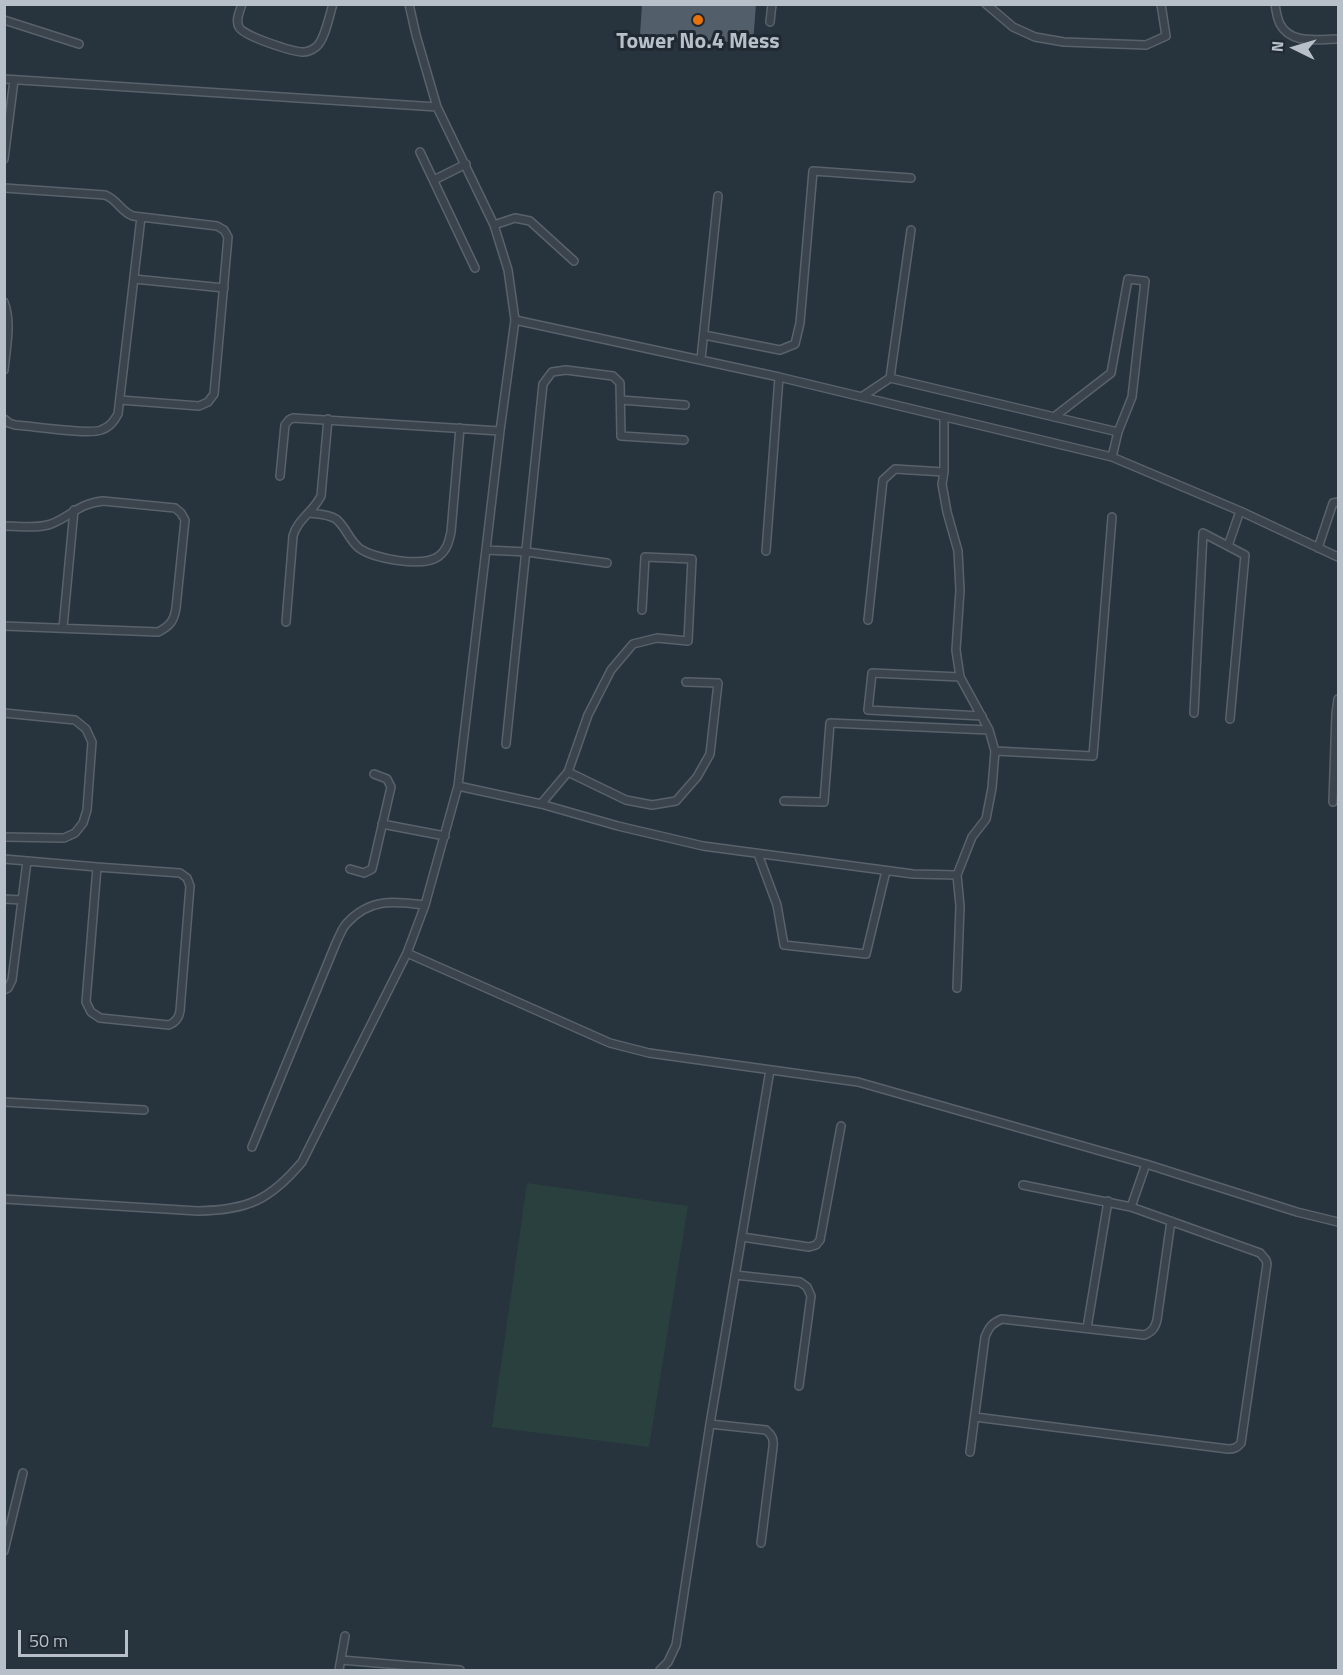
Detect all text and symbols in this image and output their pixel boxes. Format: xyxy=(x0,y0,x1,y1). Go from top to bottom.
marker: Tower No.4 Mess xyxy=(691,13,705,27)
north arrow xyxy=(1265,18,1325,78)
place label: Tower No.4 Mess xyxy=(616,30,780,56)
text: N xyxy=(1265,40,1290,53)
scale bar xyxy=(21,1618,130,1656)
text: 50 m xyxy=(29,1627,68,1654)

